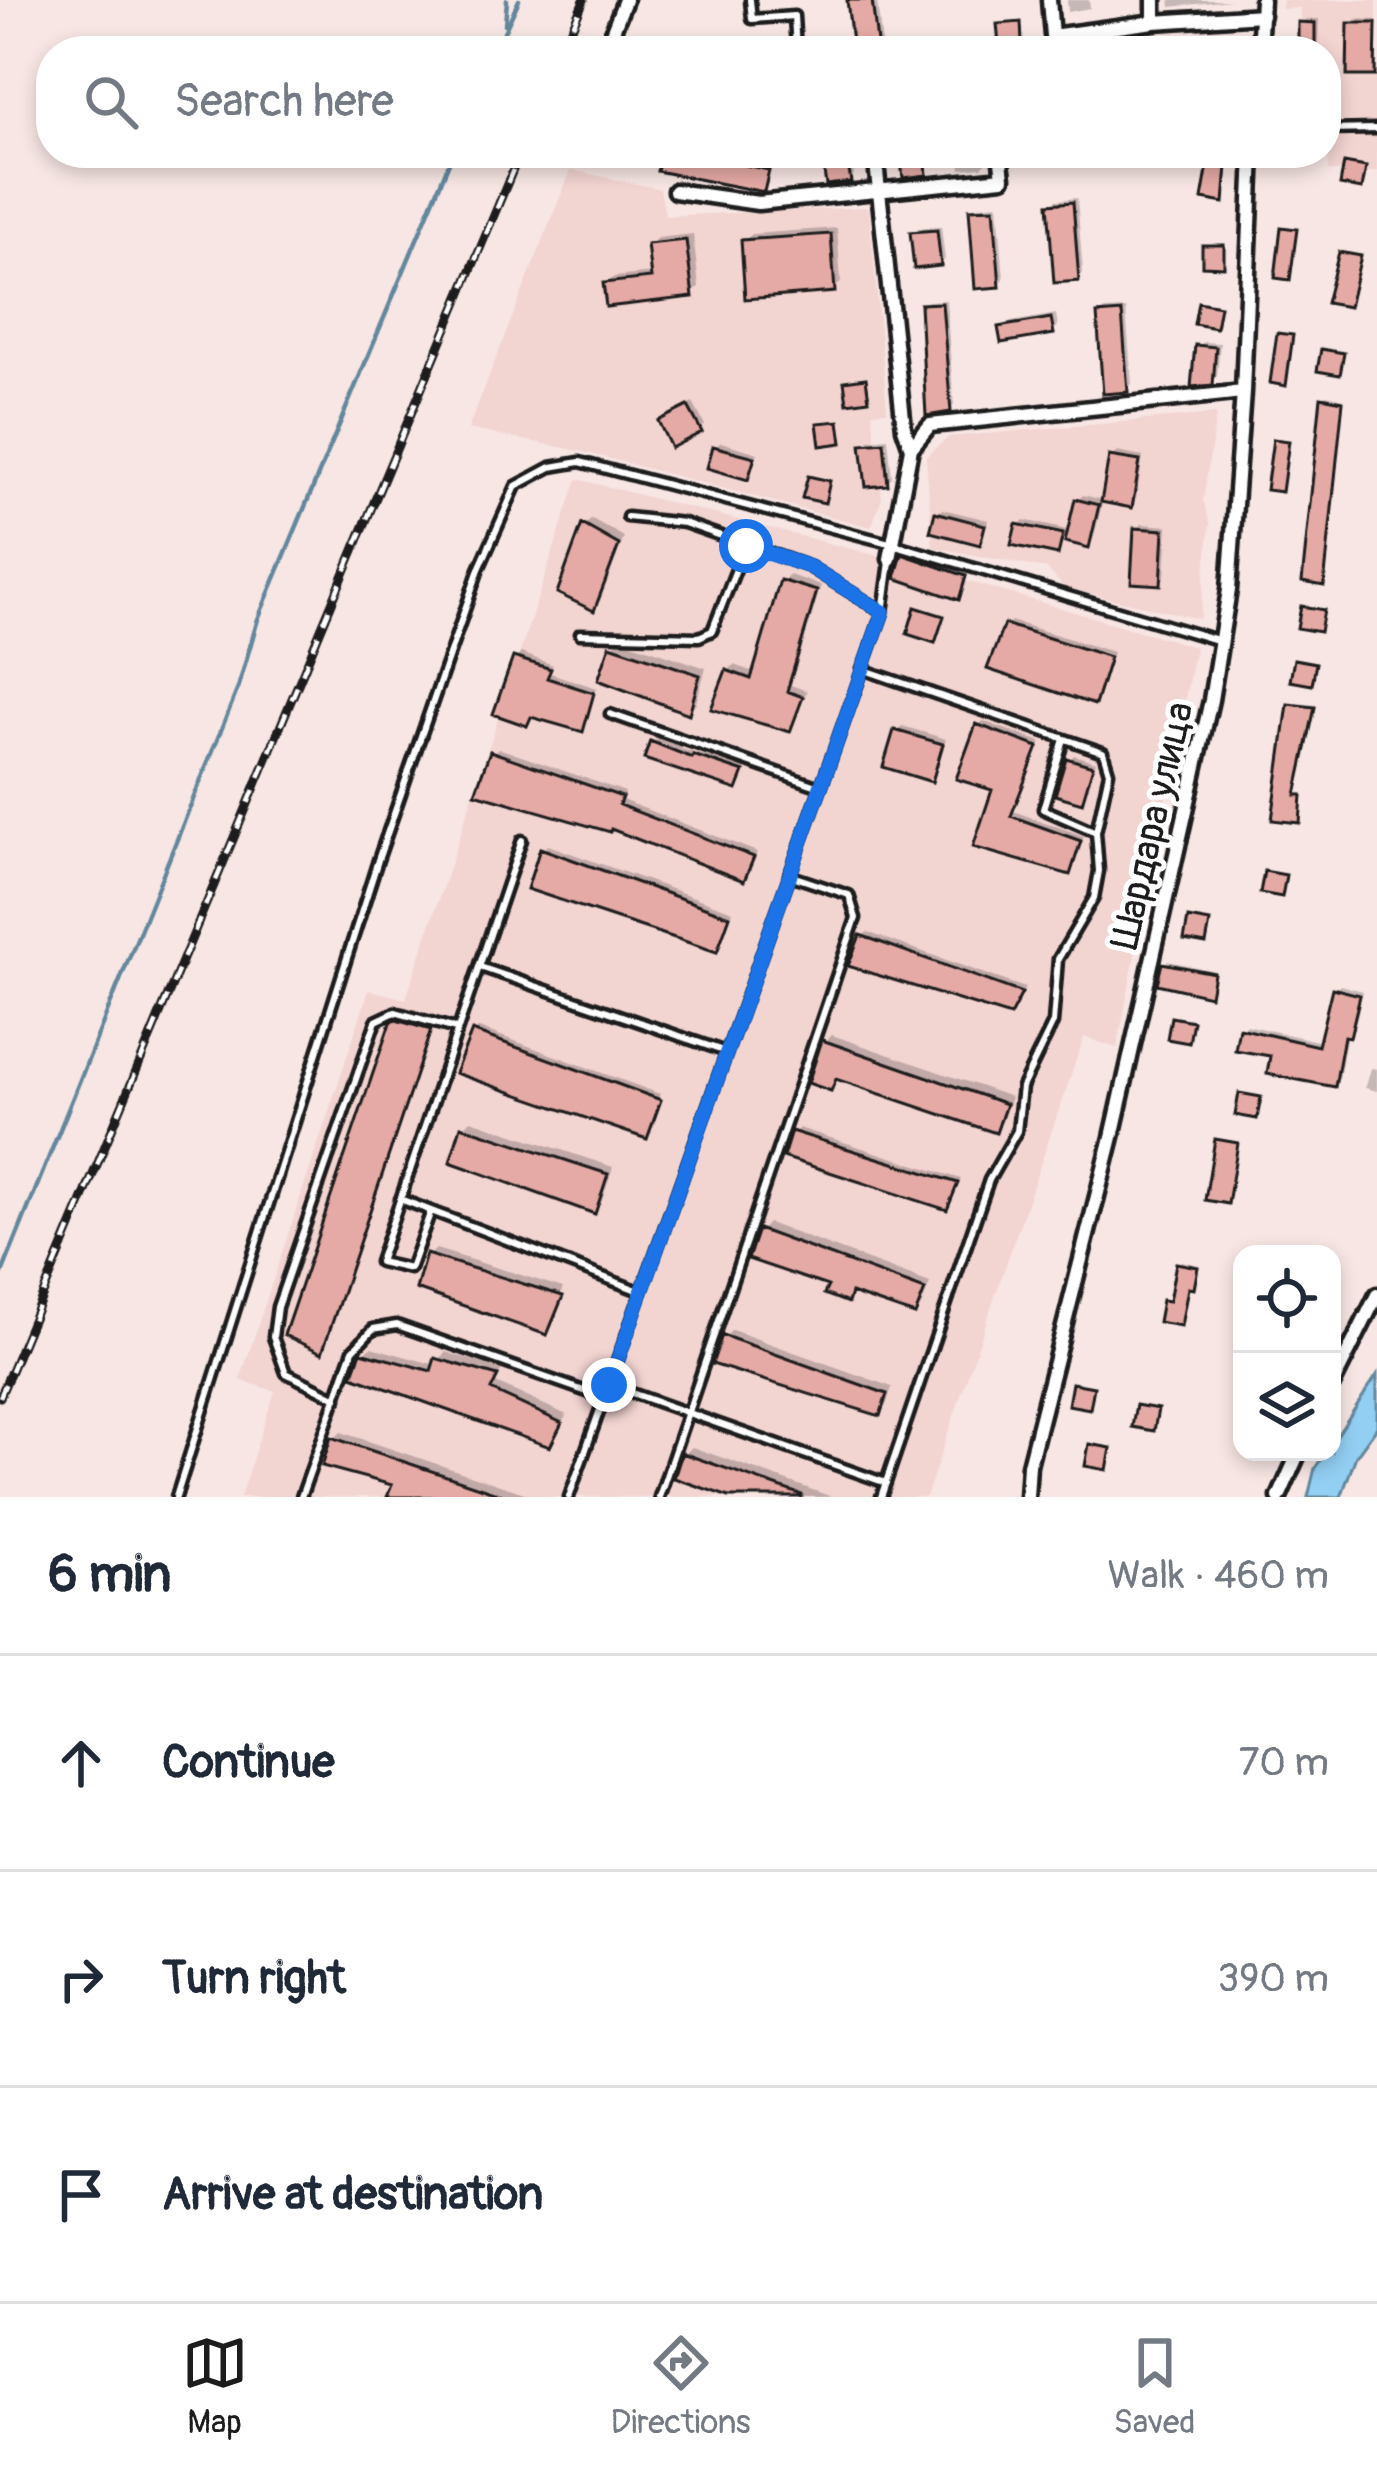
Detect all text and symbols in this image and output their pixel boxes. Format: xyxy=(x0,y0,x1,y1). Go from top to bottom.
search box xyxy=(36,36,1341,168)
icon: search xyxy=(78,69,144,135)
text: Search here xyxy=(174,74,394,130)
route start xyxy=(719,519,773,573)
street label: Шардара улица xyxy=(1100,697,1205,954)
map controls xyxy=(1233,1245,1341,1461)
button: locate xyxy=(1233,1245,1341,1353)
button: layers xyxy=(1233,1353,1341,1461)
route end xyxy=(582,1358,636,1412)
text: 6 min xyxy=(48,1543,171,1607)
text: Walk · 460 m xyxy=(1107,1551,1329,1600)
icon: ahead xyxy=(48,1730,114,1796)
text: Continue xyxy=(162,1735,335,1791)
text: 70 m xyxy=(1239,1738,1329,1787)
icon: right xyxy=(48,1946,114,2012)
text: Turn right xyxy=(162,1951,346,2007)
text: 390 m xyxy=(1217,1954,1329,2003)
icon: arrive xyxy=(48,2162,114,2228)
text: Arrive at destination xyxy=(162,2167,543,2223)
tab: Map xyxy=(182,2330,248,2443)
tab: Directions xyxy=(611,2330,751,2443)
tab: Saved xyxy=(1114,2330,1195,2443)

